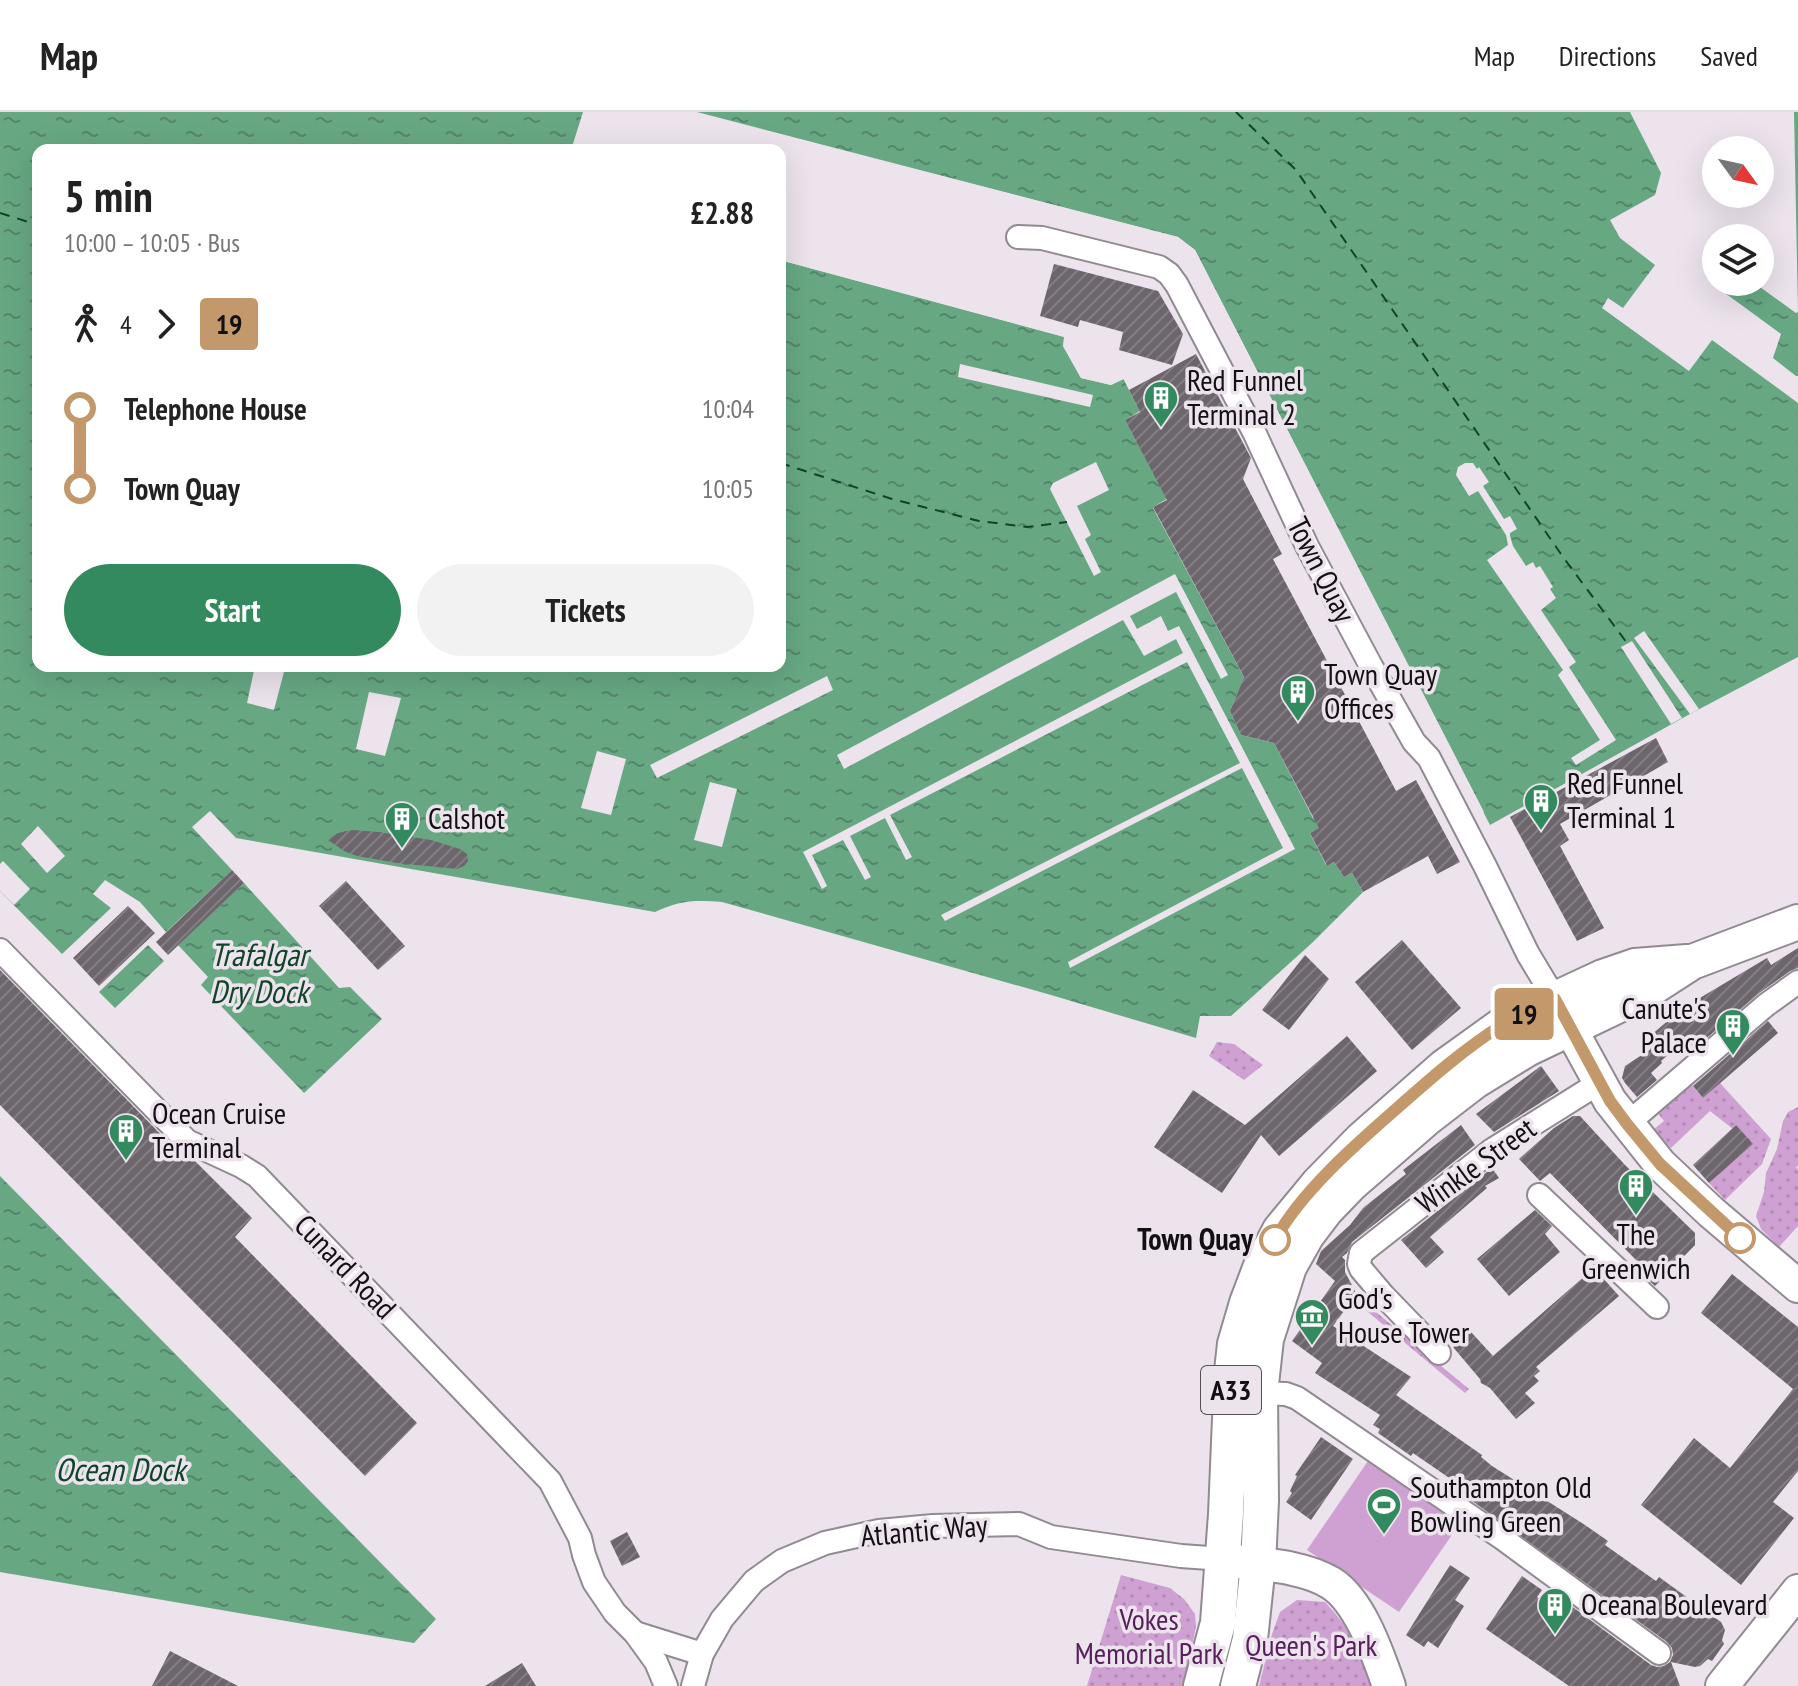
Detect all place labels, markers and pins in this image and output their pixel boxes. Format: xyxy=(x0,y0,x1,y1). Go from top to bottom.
place label: Red Funnel Terminal 2 xyxy=(1187,360,1303,433)
building icon: Red Funnel Terminal 2 xyxy=(1142,379,1180,429)
place label: Town Quay Offices xyxy=(1324,654,1438,727)
building icon: Town Quay Offices xyxy=(1279,673,1317,723)
place label: Red Funnel Terminal 1 xyxy=(1567,763,1683,836)
building icon: Red Funnel Terminal 1 xyxy=(1522,782,1560,832)
place label: Calshot xyxy=(428,798,506,837)
building icon: Calshot xyxy=(383,800,421,850)
place label: Canute's Palace xyxy=(1621,988,1707,1061)
building icon: Canute's Palace xyxy=(1714,1007,1752,1057)
place label: Ocean Cruise Terminal xyxy=(152,1093,286,1166)
building icon: Ocean Cruise Terminal xyxy=(107,1112,145,1162)
building icon: The Greenwich xyxy=(1617,1167,1655,1217)
place label: The Greenwich xyxy=(1582,1214,1690,1287)
place label: Town Quay xyxy=(1137,1219,1254,1258)
unlabelled marker xyxy=(1725,1223,1755,1253)
marker: Town Quay xyxy=(1260,1225,1290,1255)
place label: God's House Tower xyxy=(1338,1278,1470,1351)
museum icon: God's House Tower xyxy=(1293,1297,1331,1347)
place label: Southampton Old Bowling Green xyxy=(1410,1467,1592,1540)
sports icon: Southampton Old Bowling Green xyxy=(1365,1486,1403,1536)
place label: Oceana Boulevard xyxy=(1581,1584,1767,1623)
building icon: Oceana Boulevard xyxy=(1536,1586,1574,1636)

